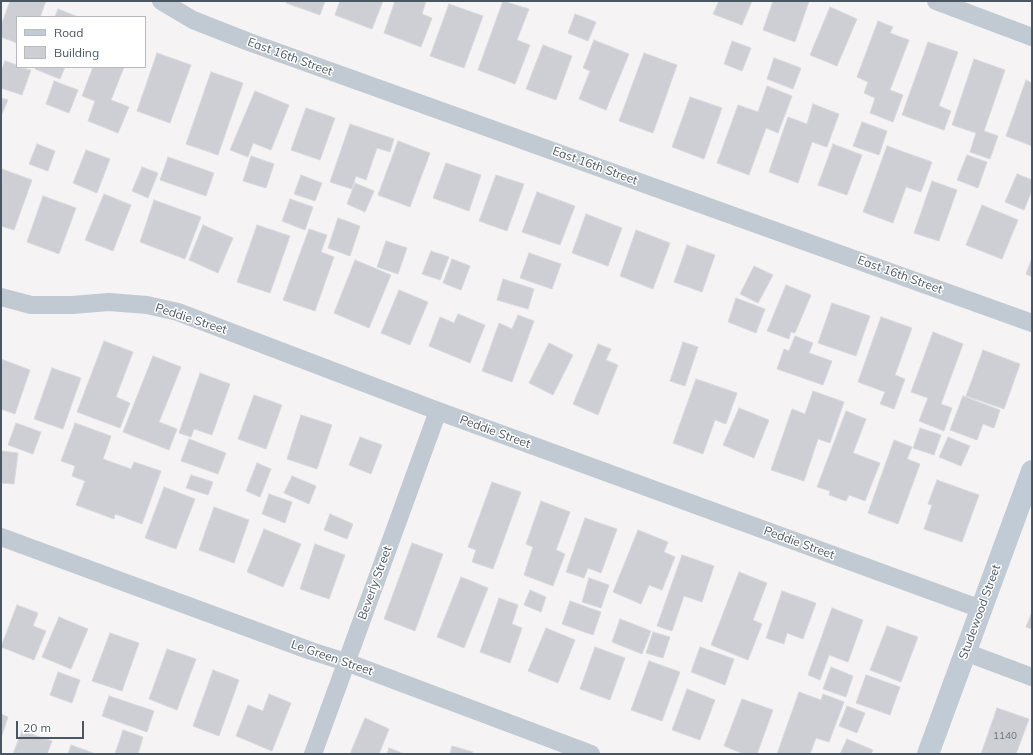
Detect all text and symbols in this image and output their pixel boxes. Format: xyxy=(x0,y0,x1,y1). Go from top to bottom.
legend xyxy=(16,16,146,68)
text: Road xyxy=(54,25,83,40)
street label: East 16th Street xyxy=(246,35,334,79)
text: Building xyxy=(54,45,99,60)
street label: East 16th Street xyxy=(551,144,639,188)
street label: East 16th Street xyxy=(856,253,944,297)
street label: Peddie Street xyxy=(154,301,228,337)
street label: Peddie Street xyxy=(458,413,532,451)
street label: Peddie Street xyxy=(762,524,836,562)
street label: Beverly Street xyxy=(355,544,395,622)
street label: Studewood Street xyxy=(956,563,1004,661)
street label: Le Green Street xyxy=(289,637,375,679)
scale bar xyxy=(18,713,86,739)
text: 20 m xyxy=(23,720,51,735)
house number: 1140 xyxy=(993,730,1017,742)

